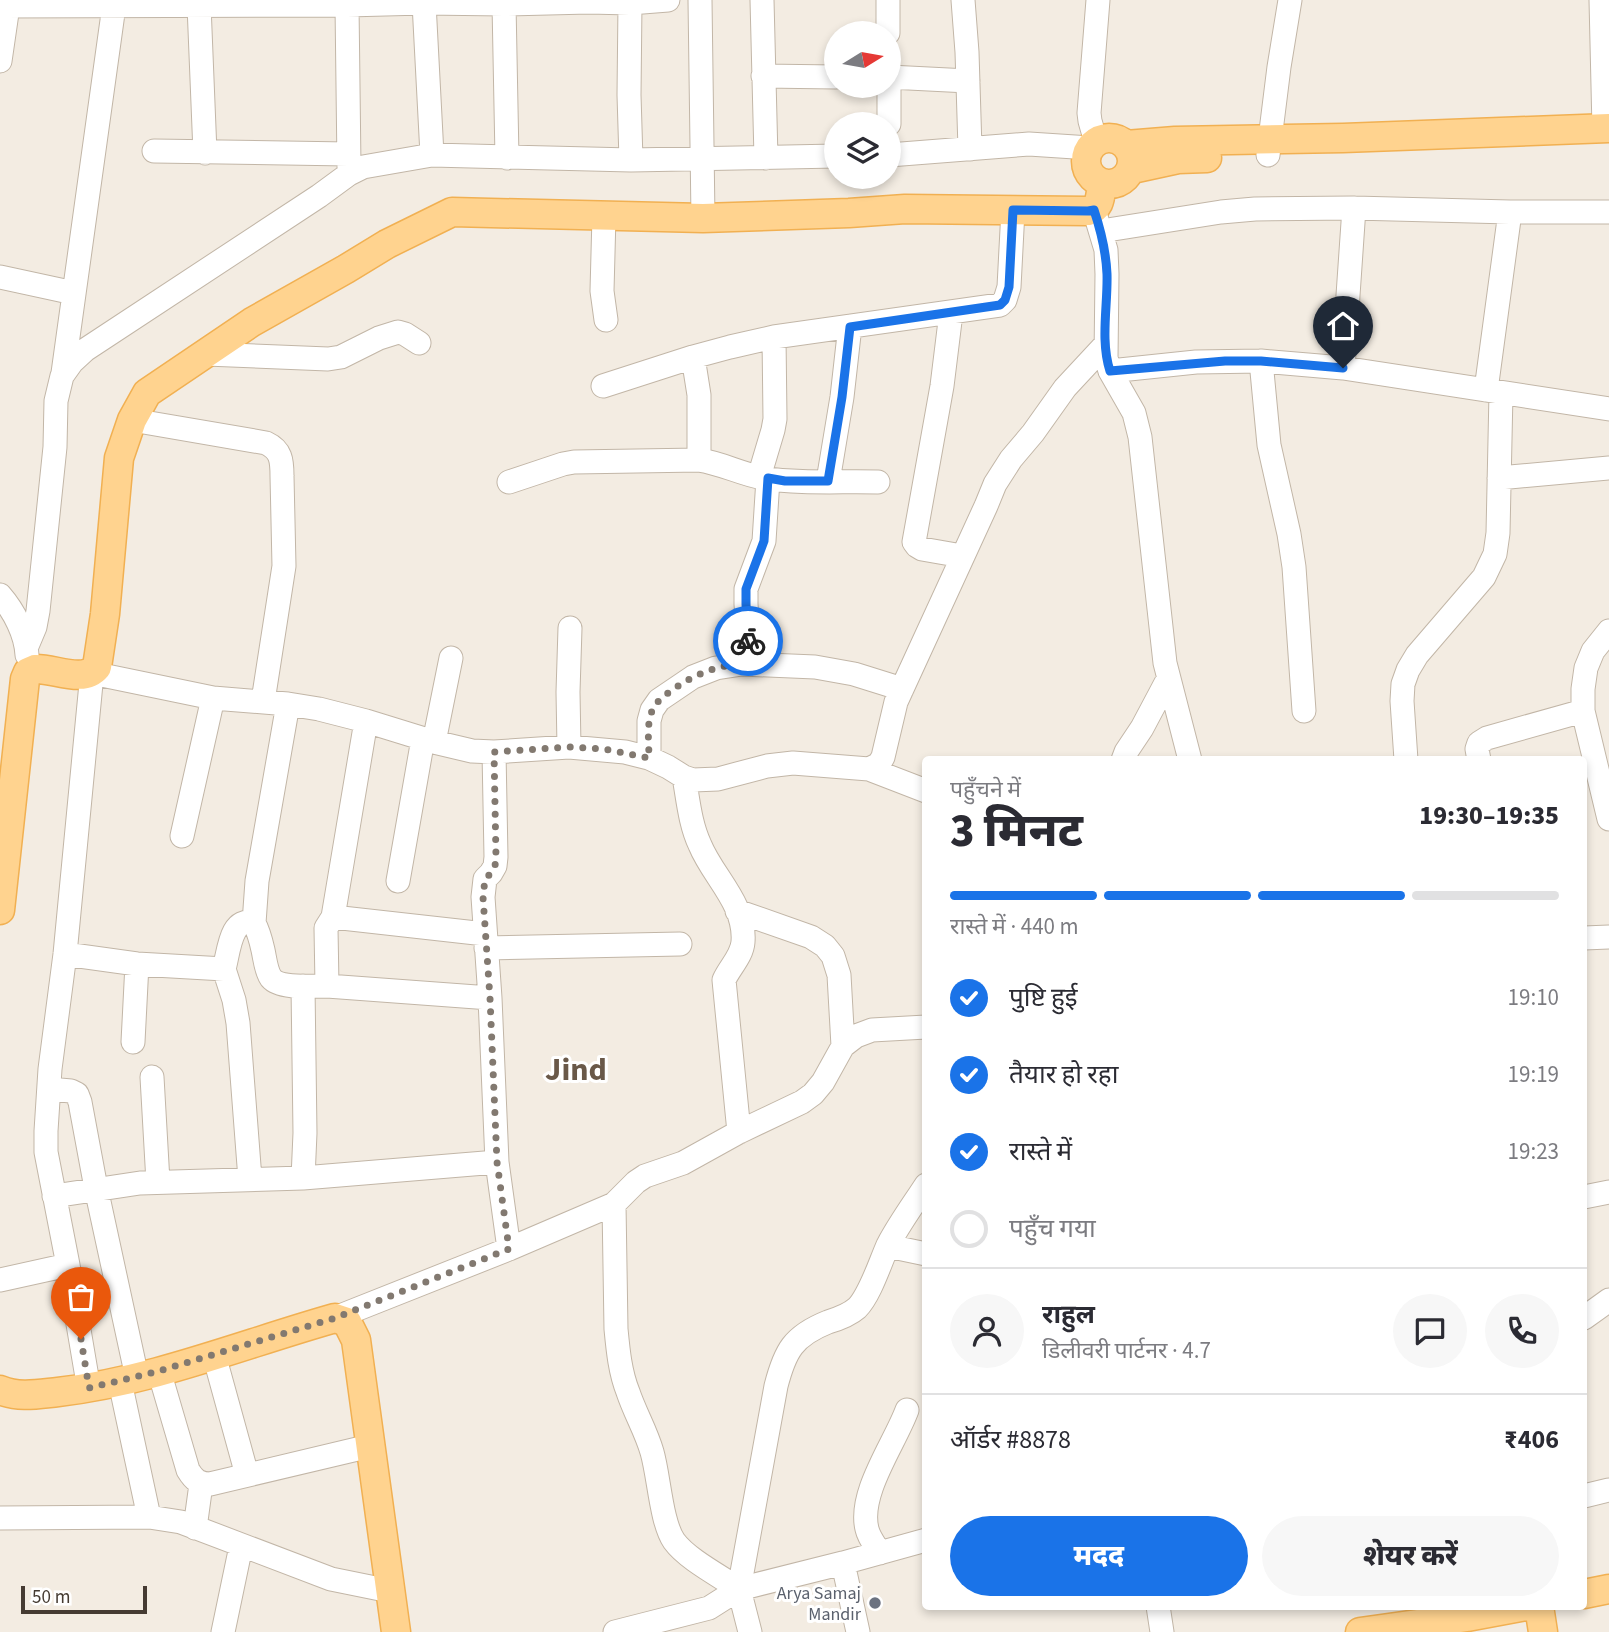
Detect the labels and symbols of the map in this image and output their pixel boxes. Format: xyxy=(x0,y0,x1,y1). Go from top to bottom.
north arrow xyxy=(824,21,901,98)
pin xyxy=(1313,296,1373,368)
courier xyxy=(713,606,783,676)
district label: Jind xyxy=(545,1047,607,1093)
pin xyxy=(51,1267,111,1339)
place label: Arya Samaj Mandir xyxy=(777,1581,862,1627)
scale bar xyxy=(21,1583,147,1615)
marker: Arya Samaj Mandir xyxy=(867,1595,883,1611)

